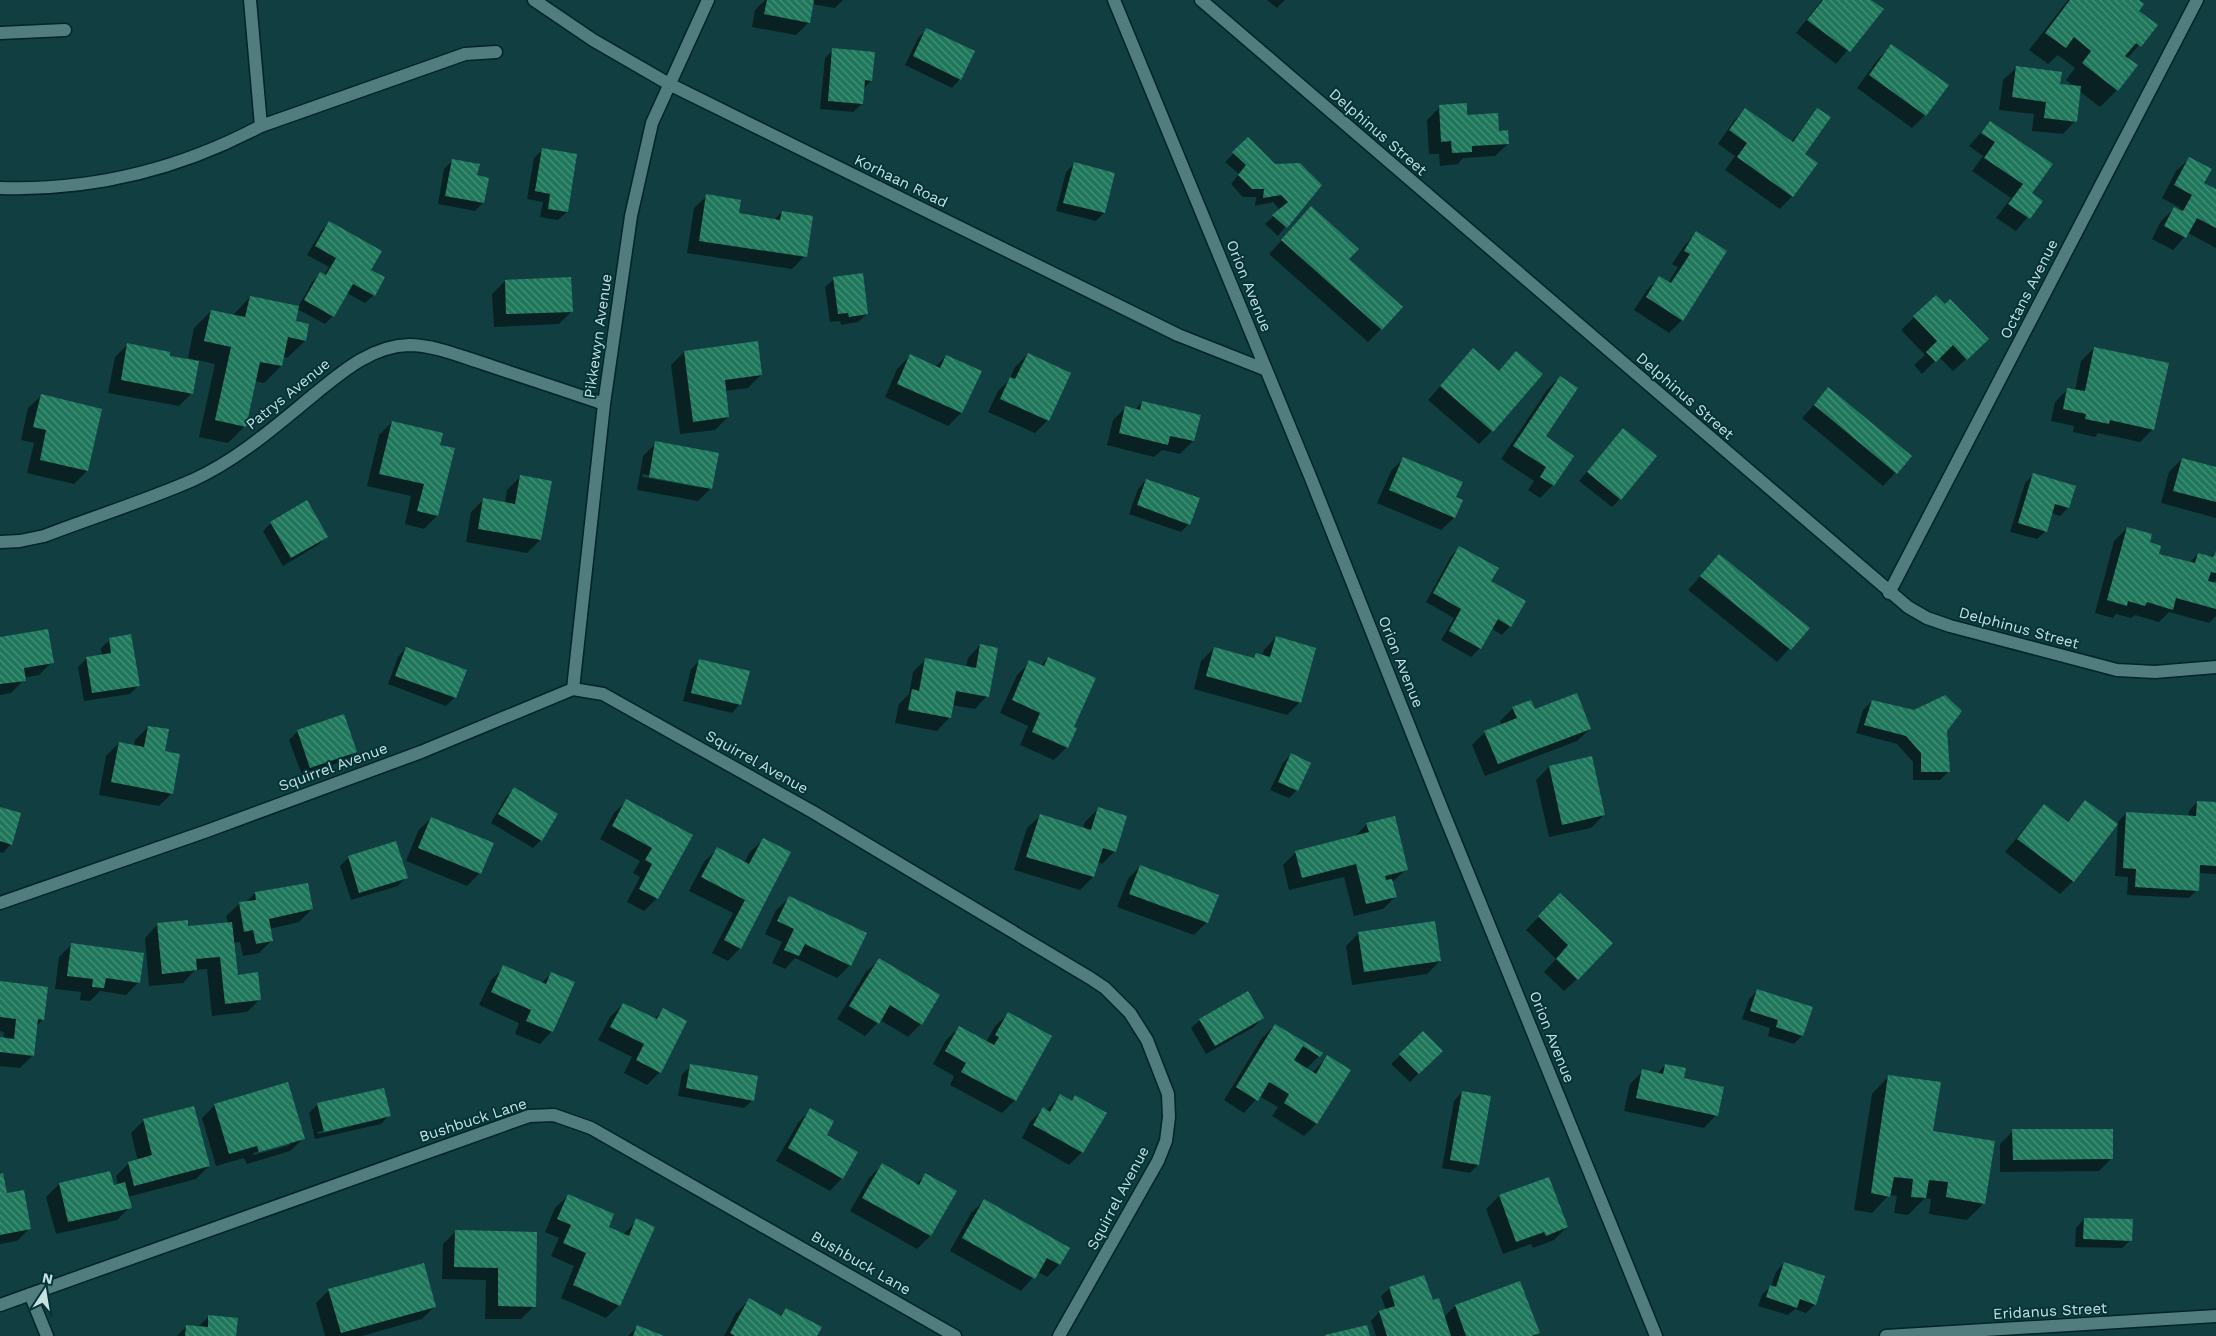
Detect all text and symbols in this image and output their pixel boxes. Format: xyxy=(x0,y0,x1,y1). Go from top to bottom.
street label: Delphinus Street xyxy=(1326,85,1431,180)
street label: Korhaan Road xyxy=(851,151,951,211)
street label: Octans Avenue xyxy=(1996,236,2062,342)
street label: Orion Avenue xyxy=(1222,238,1276,334)
street label: Pikkewyn Avenue xyxy=(580,273,616,399)
street label: Delphinus Street xyxy=(1633,349,1738,444)
street label: Patrys Avenue xyxy=(242,355,334,433)
street label: Delphinus Street xyxy=(1957,603,2082,653)
street label: Orion Avenue xyxy=(1374,614,1428,710)
street label: Squirrel Avenue xyxy=(703,726,811,798)
street label: Squirrel Avenue xyxy=(276,739,390,795)
street label: Orion Avenue xyxy=(1525,989,1579,1085)
street label: Bushbuck Lane xyxy=(417,1094,529,1146)
street label: Squirrel Avenue xyxy=(1083,1143,1153,1253)
street label: Bushbuck Lane xyxy=(808,1227,914,1299)
north arrow xyxy=(20,1266,70,1316)
text: N xyxy=(41,1269,54,1287)
street label: Eridanus Street xyxy=(1992,1299,2108,1323)

